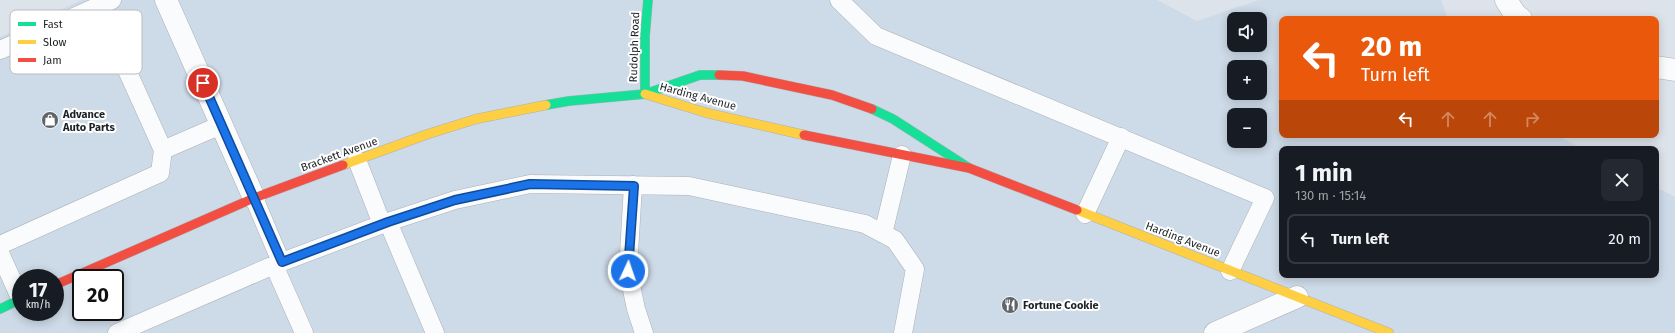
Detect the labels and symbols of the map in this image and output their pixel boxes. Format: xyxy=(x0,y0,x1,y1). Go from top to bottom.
legend xyxy=(10,10,142,74)
street label: Rudolph Road xyxy=(627,12,642,82)
text: Fast xyxy=(43,18,63,31)
text: Slow xyxy=(43,36,67,49)
text: Jam xyxy=(43,54,62,67)
pin xyxy=(186,66,220,100)
street label: Harding Avenue xyxy=(658,80,738,113)
place label: Advance Auto Parts xyxy=(62,108,116,134)
shop icon: Advance Auto Parts xyxy=(40,110,60,130)
street label: Brackett Avenue xyxy=(299,135,379,174)
street label: Harding Avenue xyxy=(1144,219,1222,260)
position arrow xyxy=(607,250,649,292)
speed limit sign: 20 xyxy=(72,269,124,321)
restaurant icon: Fortune Cookie xyxy=(1000,295,1020,315)
place label: Fortune Cookie xyxy=(1023,299,1099,312)

